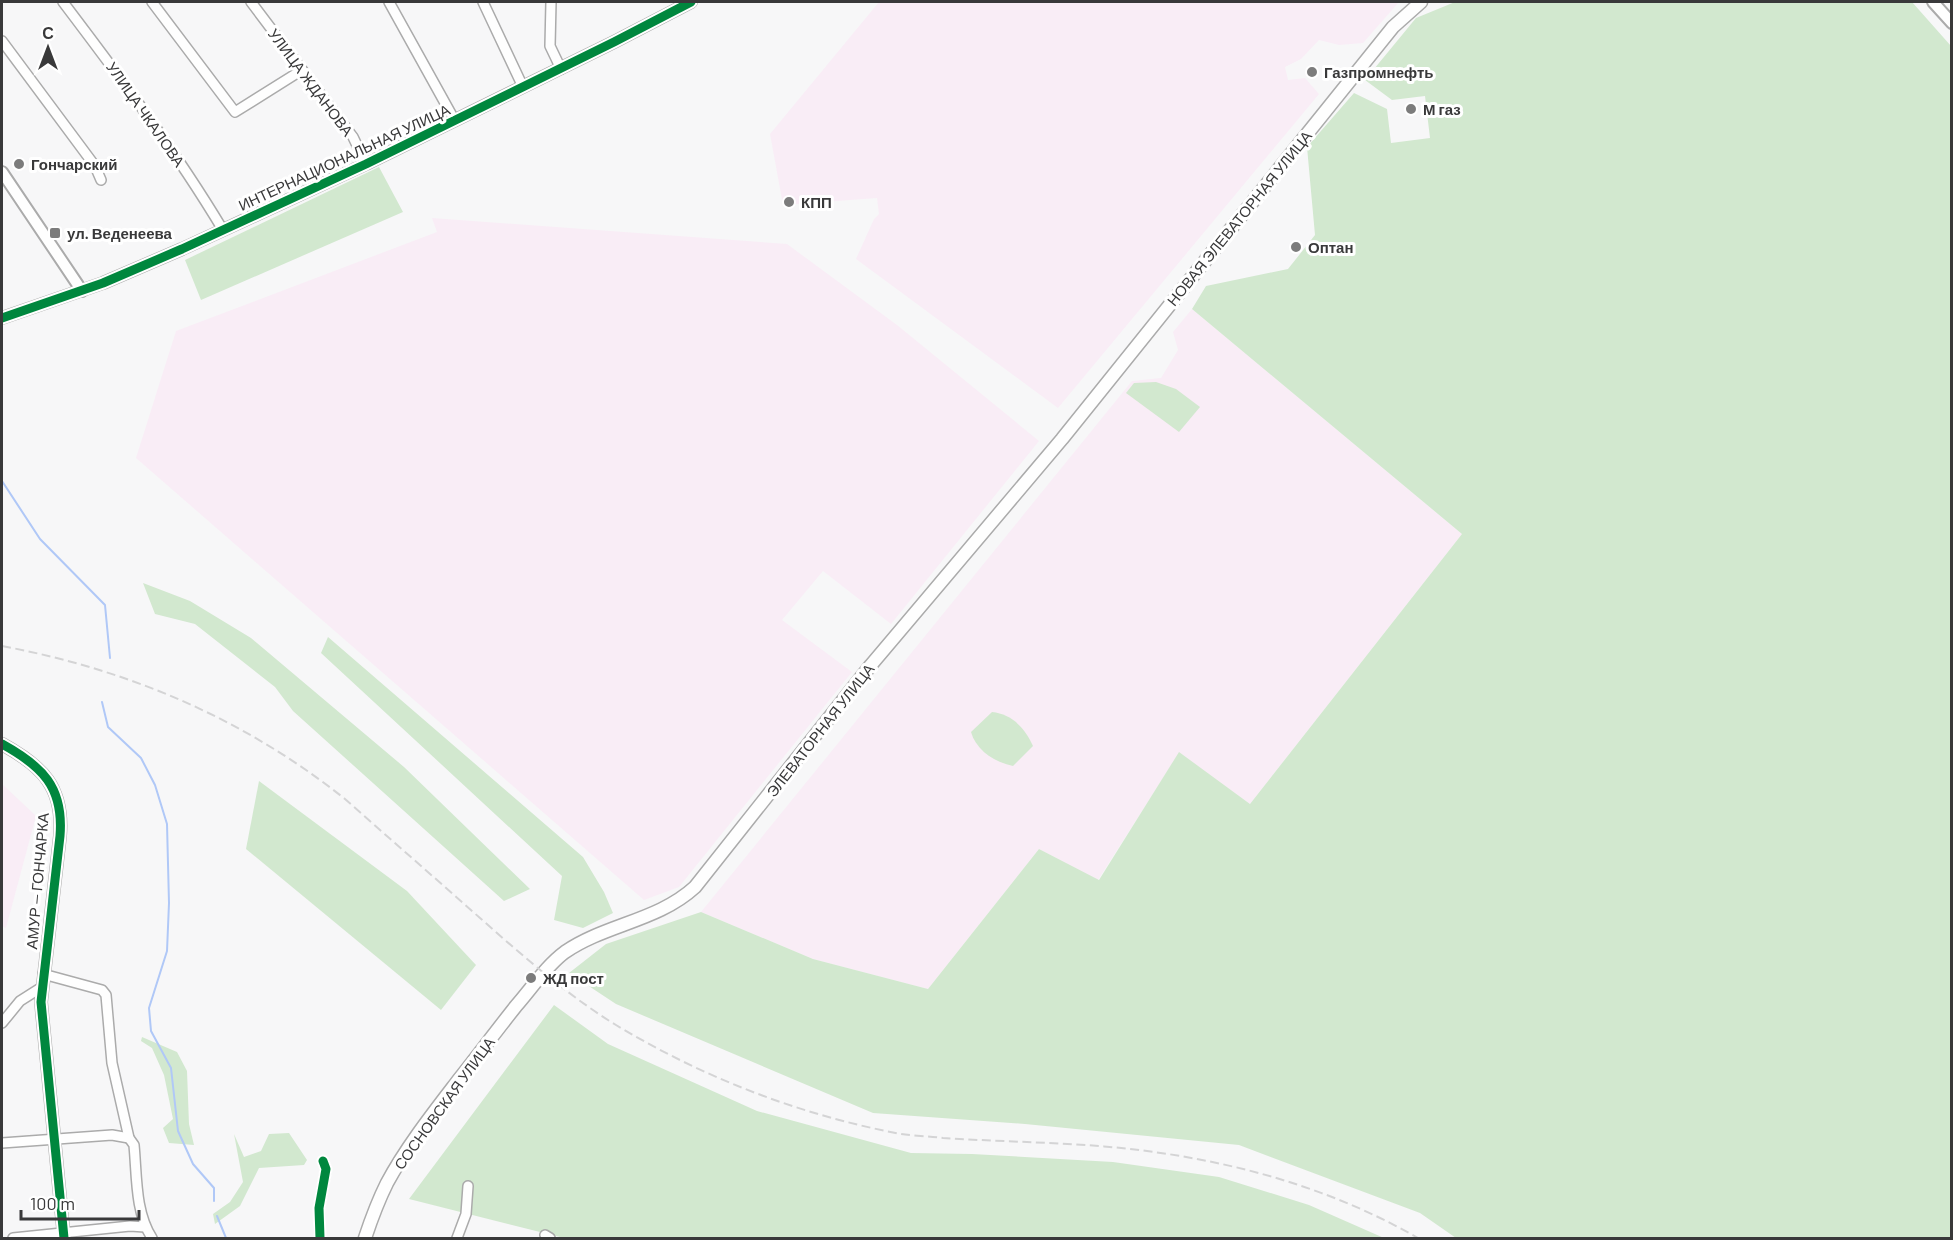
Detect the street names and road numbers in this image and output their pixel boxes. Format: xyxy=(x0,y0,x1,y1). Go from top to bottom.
street label: УЛИЦА ЖДАНОВА xyxy=(265,25,357,139)
street label: УЛИЦА ЧКАЛОВА xyxy=(103,58,189,170)
street label: ИНТЕРНАЦИОНАЛЬНАЯ УЛИЦА xyxy=(235,100,453,214)
street label: НОВАЯ ЭЛЕВАТОРНАЯ УЛИЦА xyxy=(1163,127,1315,309)
street label: ЭЛЕВАТОРНАЯ УЛИЦА xyxy=(762,660,878,800)
street label: АМУР — ГОНЧАРКА xyxy=(22,812,52,950)
street label: СОСНОВСКАЯ УЛИЦА xyxy=(390,1033,498,1173)

